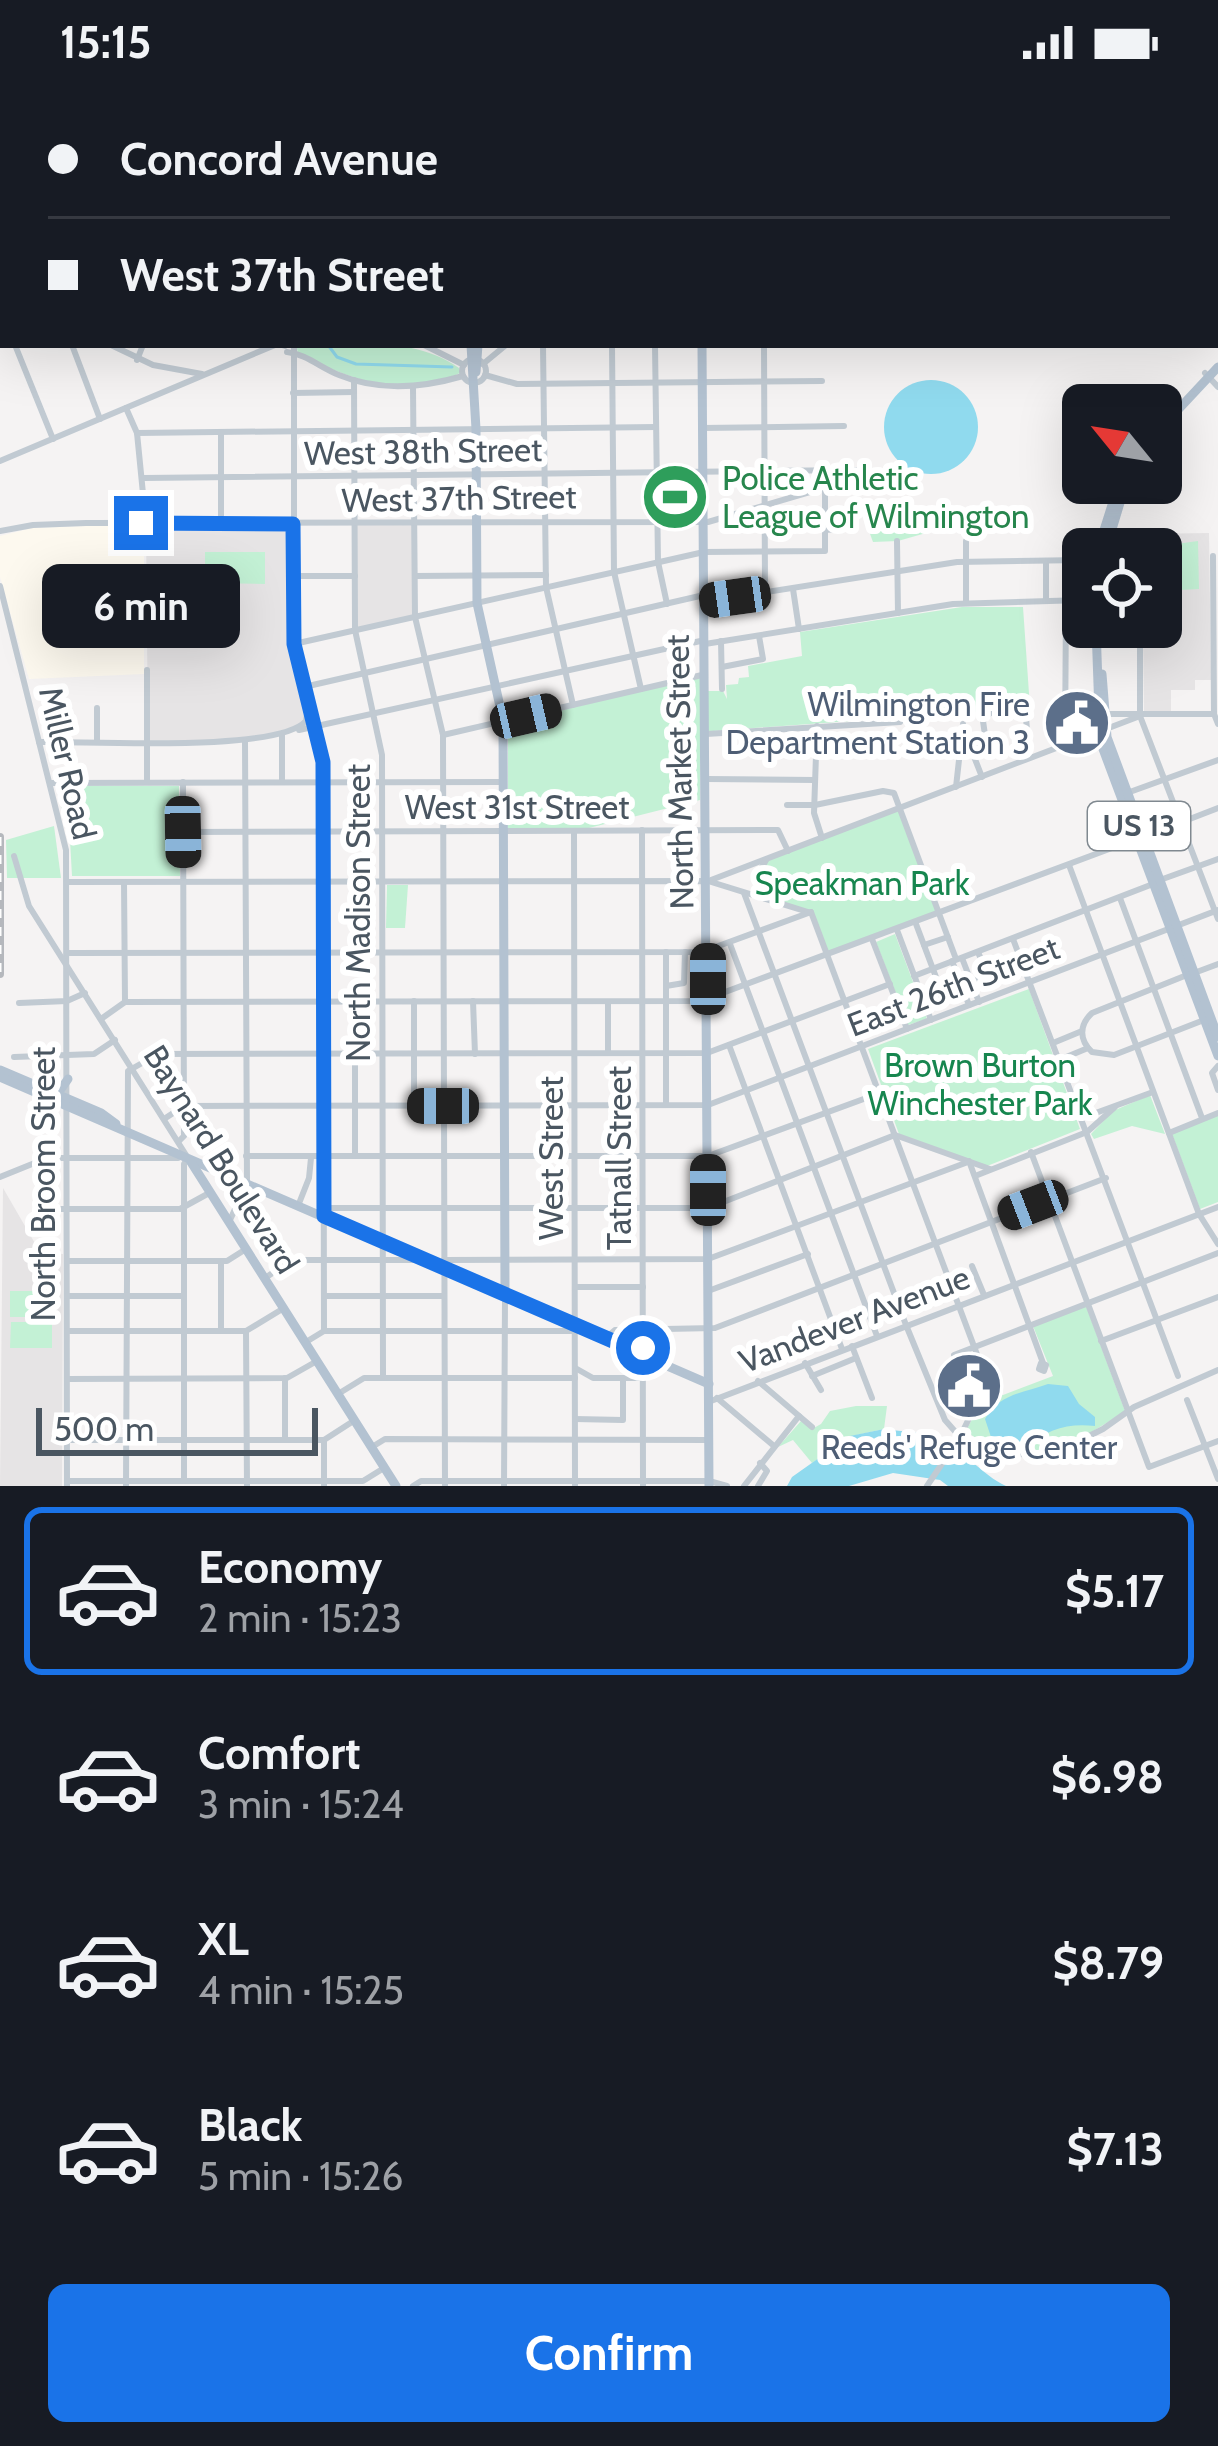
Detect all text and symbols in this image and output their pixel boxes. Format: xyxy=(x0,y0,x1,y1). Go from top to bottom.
text: 15:15 xyxy=(60,15,152,69)
text: Concord Avenue xyxy=(120,132,438,186)
text: West 37th Street xyxy=(120,248,444,302)
north arrow xyxy=(1062,384,1182,504)
map controls xyxy=(1062,384,1182,648)
street label: West 38th Street xyxy=(304,429,542,473)
place label: Police Athletic League of Wilmington xyxy=(722,458,1030,536)
sports icon: Police Athletic League of Wilmington xyxy=(640,462,710,532)
street label: West 37th Street xyxy=(341,476,577,520)
route end xyxy=(114,496,168,550)
button: locate xyxy=(1062,528,1182,648)
callout: 6 min xyxy=(42,565,240,649)
car xyxy=(697,574,773,620)
text: 6 min xyxy=(93,582,189,630)
street label: North Market Street xyxy=(657,634,701,910)
street label: Miller Road xyxy=(31,683,105,843)
place label: Wilmington Fire Department Station 3 xyxy=(726,684,1030,762)
public building icon: Wilmington Fire Department Station 3 xyxy=(1042,688,1112,758)
car xyxy=(487,690,565,742)
street label: North Madison Street xyxy=(338,764,378,1062)
street label: West 31st Street xyxy=(405,787,629,827)
car xyxy=(164,796,202,868)
road number: US 13 xyxy=(1088,802,1190,850)
park label: Speakman Park xyxy=(754,863,970,903)
street label: East 26th Street xyxy=(841,927,1065,1045)
car xyxy=(690,943,726,1015)
street label: Baynard Boulevard xyxy=(136,1038,308,1280)
park label: Brown Burton Winchester Park xyxy=(867,1045,1093,1123)
street label: North Broom Street xyxy=(23,1047,63,1321)
street label: Tatnall Street xyxy=(599,1066,639,1250)
street label: West Street xyxy=(531,1076,571,1240)
car xyxy=(407,1088,479,1124)
car xyxy=(690,1154,726,1226)
car xyxy=(993,1175,1073,1235)
street label: Vandever Avenue xyxy=(733,1257,975,1381)
route start xyxy=(616,1321,670,1375)
public building icon: Reeds' Refuge Center xyxy=(934,1351,1004,1421)
scale bar xyxy=(36,1402,318,1455)
text: 500 m xyxy=(54,1409,154,1449)
place label: Reeds' Refuge Center xyxy=(821,1427,1118,1467)
icon: car xyxy=(54,1537,162,1645)
text: Economy xyxy=(198,1540,382,1594)
text: $5.17 xyxy=(1065,1564,1164,1618)
text: 2 min · 15:23 xyxy=(198,1594,402,1642)
icon: car xyxy=(54,1723,162,1831)
text: Comfort xyxy=(198,1726,361,1780)
text: $6.98 xyxy=(1051,1750,1164,1804)
text: 3 min · 15:24 xyxy=(198,1780,404,1828)
icon: car xyxy=(54,1909,162,2017)
text: XL xyxy=(198,1912,249,1966)
text: $8.79 xyxy=(1052,1936,1164,1990)
text: 4 min · 15:25 xyxy=(198,1966,404,2014)
icon: car xyxy=(54,2095,162,2203)
text: Black xyxy=(198,2098,302,2152)
text: $7.13 xyxy=(1066,2122,1164,2176)
text: 5 min · 15:26 xyxy=(198,2152,404,2200)
button: Confirm xyxy=(48,2284,1170,2422)

